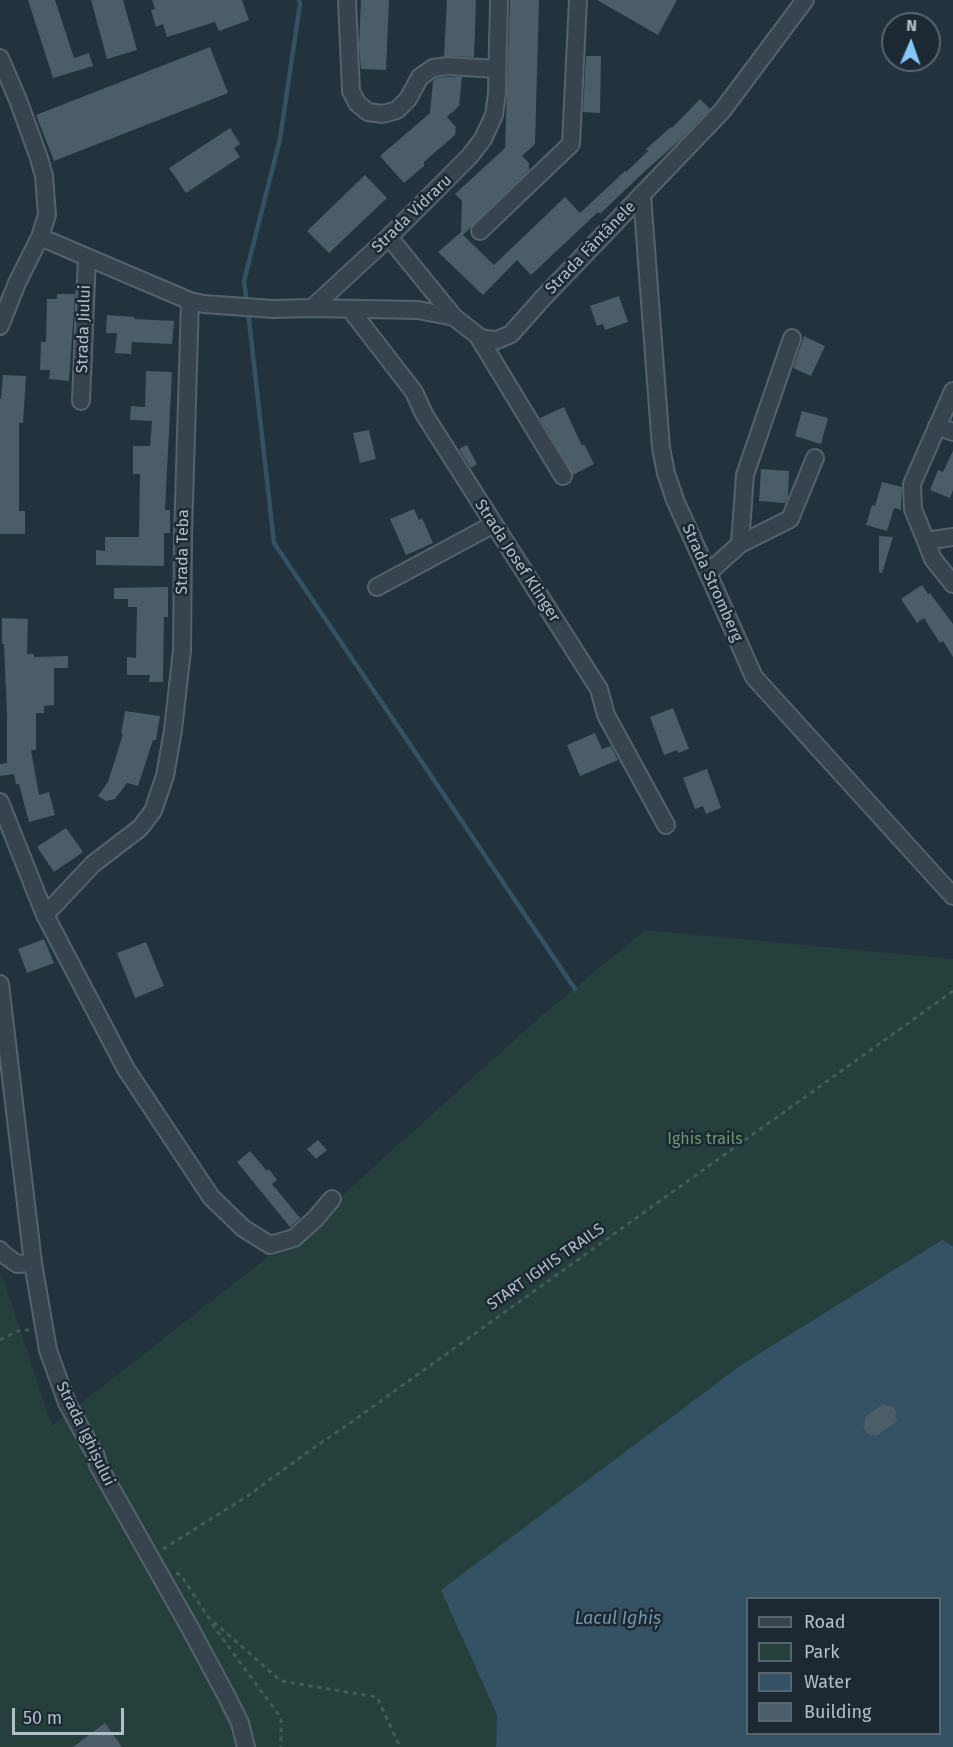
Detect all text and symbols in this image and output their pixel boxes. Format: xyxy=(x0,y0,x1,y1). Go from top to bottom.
north arrow xyxy=(881,12,941,72)
text: N xyxy=(906,16,917,35)
street label: Strada Vidraru xyxy=(368,171,456,257)
street label: Strada Fântânele xyxy=(542,197,640,299)
street label: Strada Jiului xyxy=(73,284,95,374)
street label: Strada Josef Klinger xyxy=(470,496,564,626)
street label: Strada Teba xyxy=(173,509,193,595)
street label: Strada Stromberg xyxy=(677,521,747,645)
park label: Ighis trails xyxy=(667,1130,743,1150)
street label: START IGHIS TRAILS xyxy=(484,1219,608,1315)
street label: Strada Ighișului xyxy=(51,1379,119,1489)
legend xyxy=(746,1597,941,1735)
water label: Lacul Ighiș xyxy=(575,1608,661,1630)
text: Road xyxy=(804,1611,846,1633)
text: Park xyxy=(804,1641,839,1663)
text: Water xyxy=(804,1671,851,1693)
scale bar xyxy=(15,1696,128,1734)
text: Building xyxy=(804,1701,871,1723)
text: 50 m xyxy=(23,1707,62,1729)

